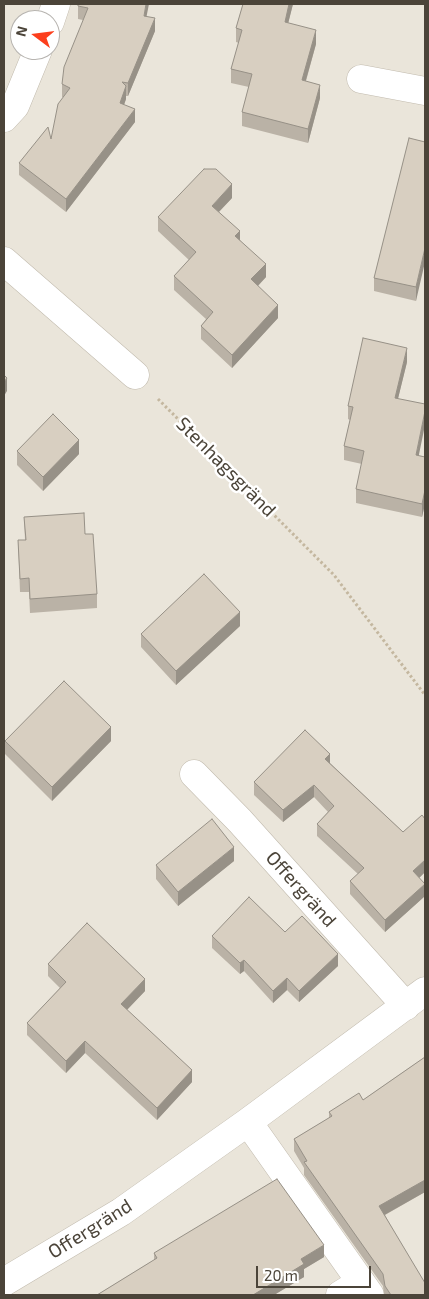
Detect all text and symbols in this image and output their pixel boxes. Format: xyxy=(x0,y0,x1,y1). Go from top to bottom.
north arrow xyxy=(10,10,60,60)
text: N xyxy=(11,24,31,38)
street label: Stenhagsgränd xyxy=(172,413,280,521)
street label: Offergränd xyxy=(261,846,341,932)
street label: Offergränd xyxy=(44,1194,136,1264)
scale bar xyxy=(259,1256,374,1288)
text: 20 m xyxy=(264,1266,298,1284)

